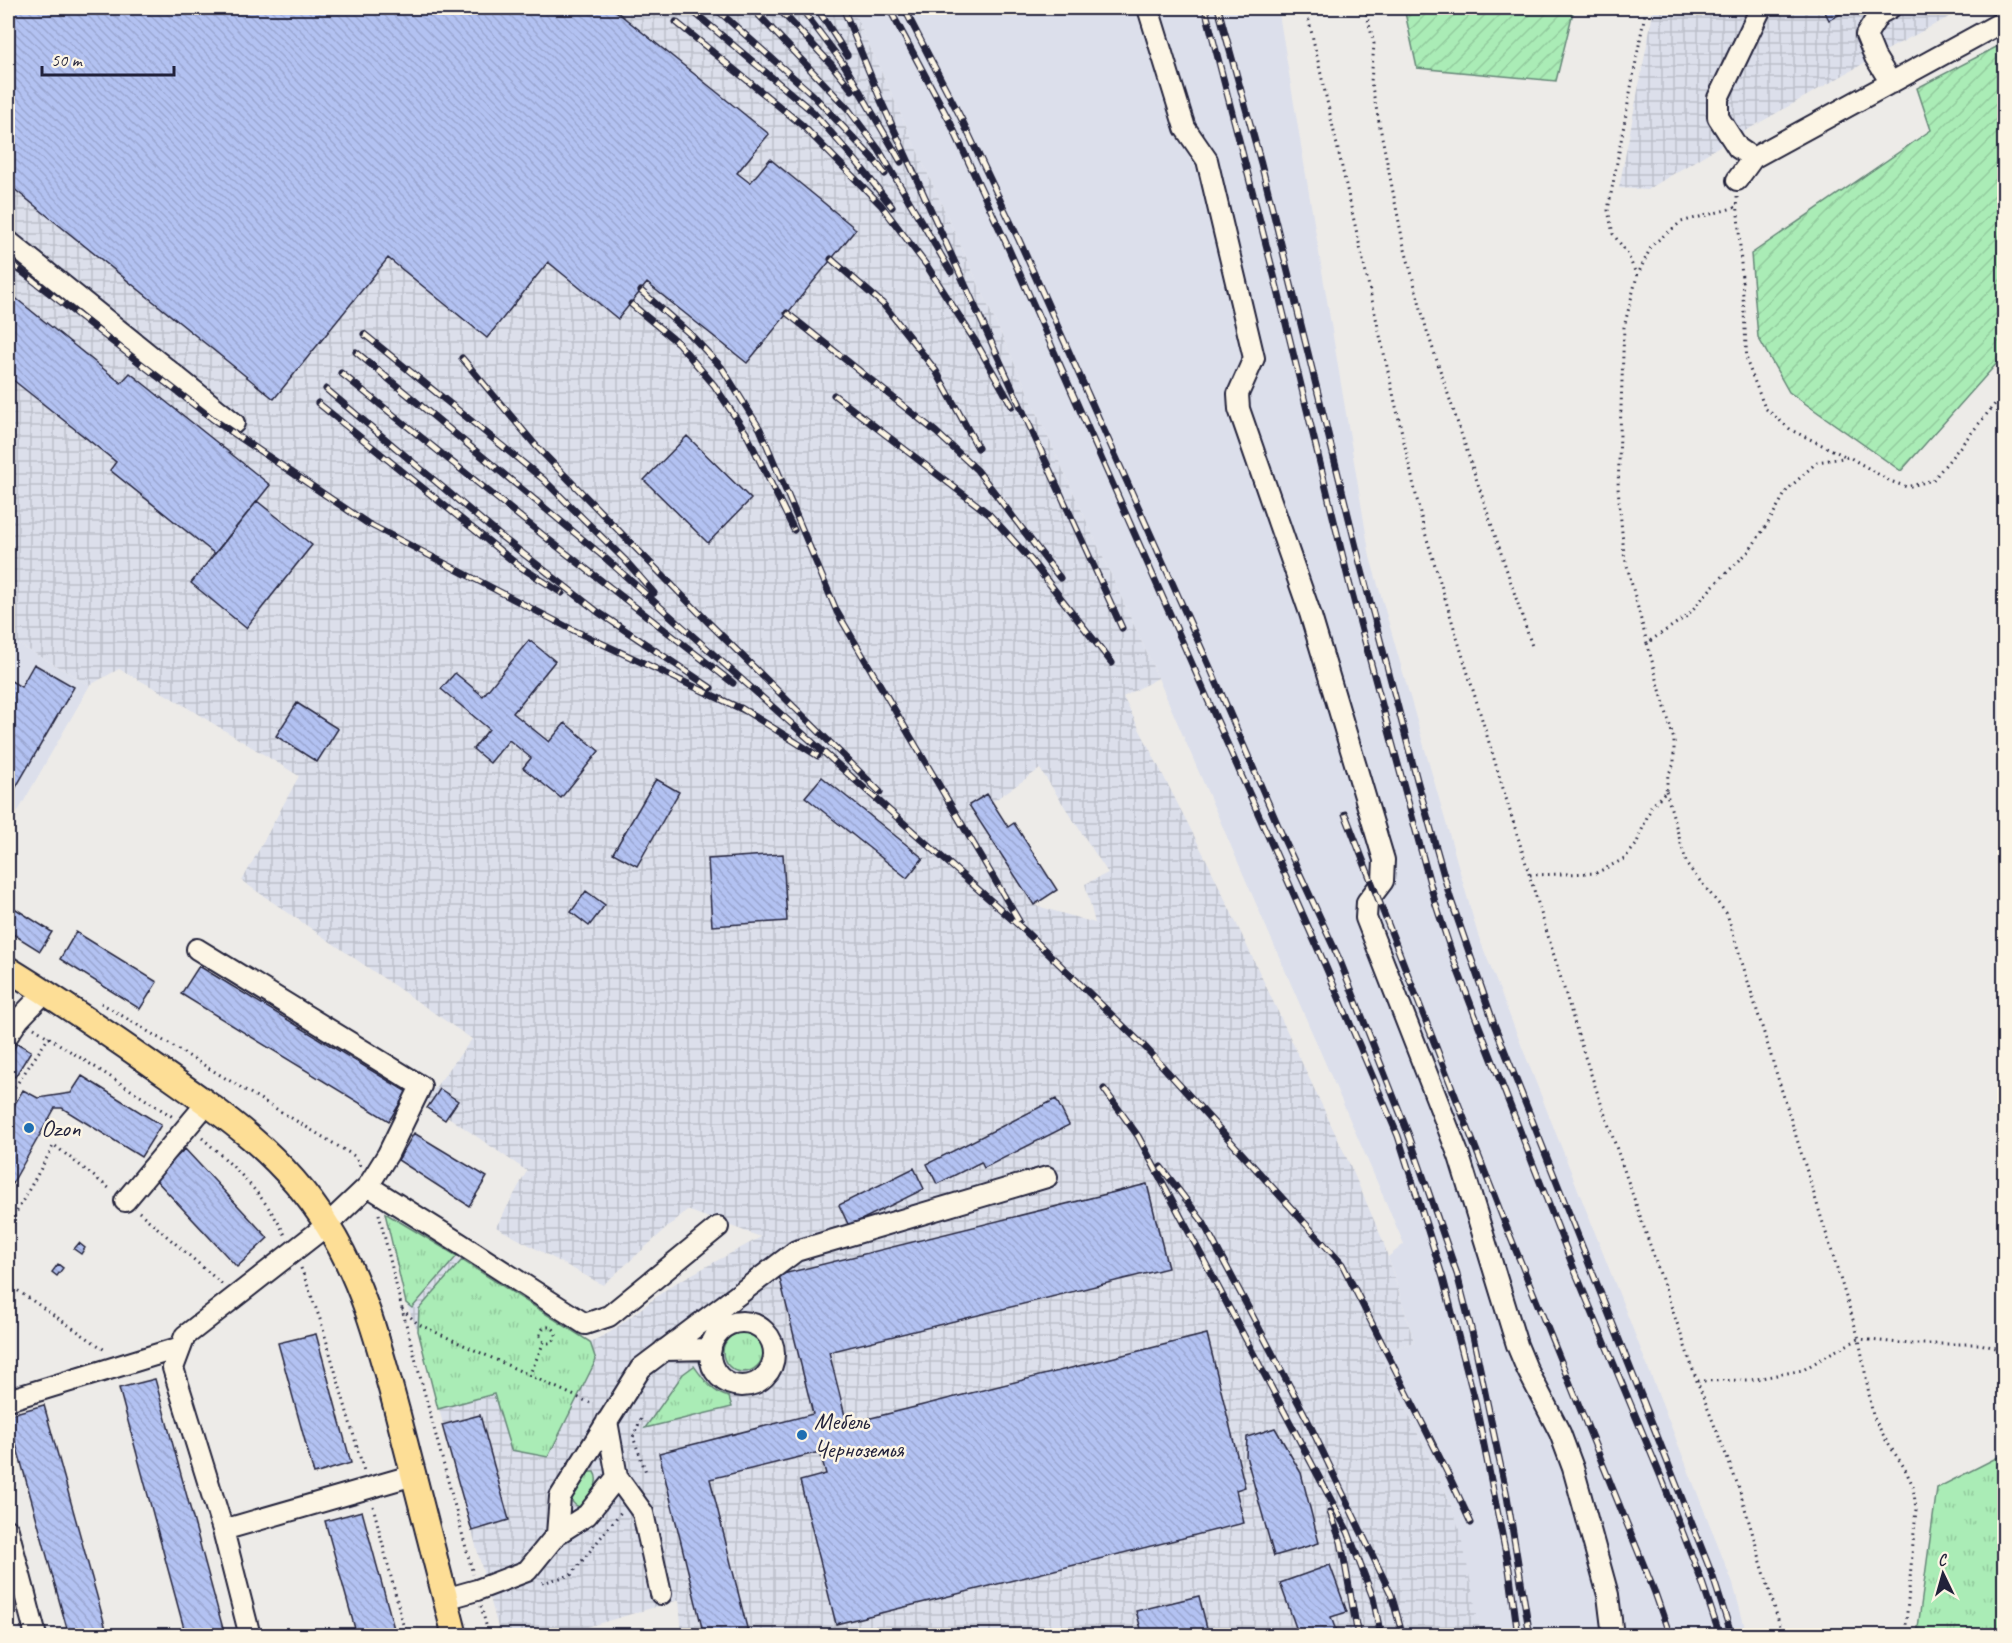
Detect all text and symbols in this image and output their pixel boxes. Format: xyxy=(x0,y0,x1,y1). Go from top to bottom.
scale bar xyxy=(42,39,174,77)
text: 50 m xyxy=(51,49,84,71)
place label: Ozon xyxy=(41,1113,81,1143)
marker: Ozon xyxy=(22,1121,36,1135)
place label: Мебель Черноземья xyxy=(814,1406,905,1464)
marker: Мебель Черноземья xyxy=(795,1428,809,1442)
north arrow xyxy=(1913,1544,1973,1604)
text: С xyxy=(1937,1550,1949,1570)

